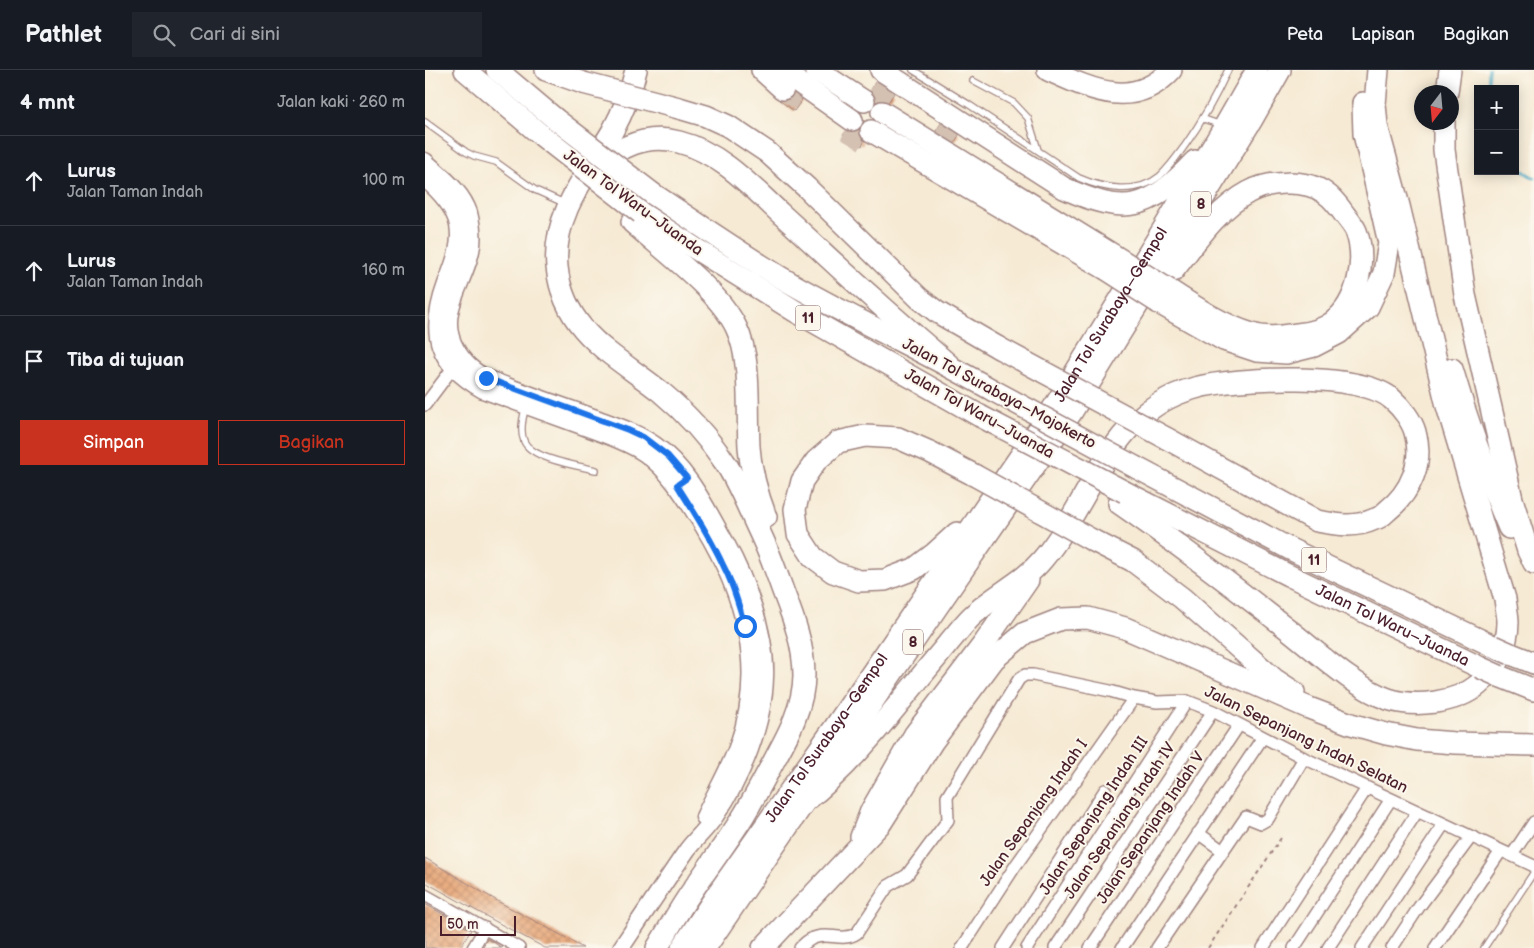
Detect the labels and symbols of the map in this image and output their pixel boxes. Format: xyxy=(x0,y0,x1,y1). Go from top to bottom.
north arrow xyxy=(1414,85,1459,130)
street label: Jalan Tol Waru–Juanda xyxy=(559,146,707,260)
road number: 8 xyxy=(1191,192,1211,216)
street label: Jalan Tol Surabaya–Gempol xyxy=(1050,224,1172,405)
road number: 11 xyxy=(795,306,821,330)
street label: Jalan Tol Surabaya–Mojokerto xyxy=(899,335,1099,453)
street label: Jalan Tol Waru–Juanda xyxy=(901,365,1057,463)
route end xyxy=(475,367,498,390)
road number: 11 xyxy=(1301,548,1327,572)
street label: Jalan Tol Waru–Juanda xyxy=(1313,580,1473,670)
route start xyxy=(734,615,757,638)
road number: 8 xyxy=(903,630,923,654)
street label: Jalan Tol Surabaya–Gempol xyxy=(761,650,892,826)
street label: Jalan Sepanjang Indah Selatan xyxy=(1201,682,1411,798)
street label: Jalan Sepanjang Indah III xyxy=(1036,733,1152,899)
street label: Jalan Sepanjang Indah I xyxy=(976,736,1092,890)
street label: Jalan Sepanjang Indah IV xyxy=(1060,739,1180,903)
street label: Jalan Sepanjang Indah V xyxy=(1093,748,1209,908)
scale bar xyxy=(440,913,516,936)

